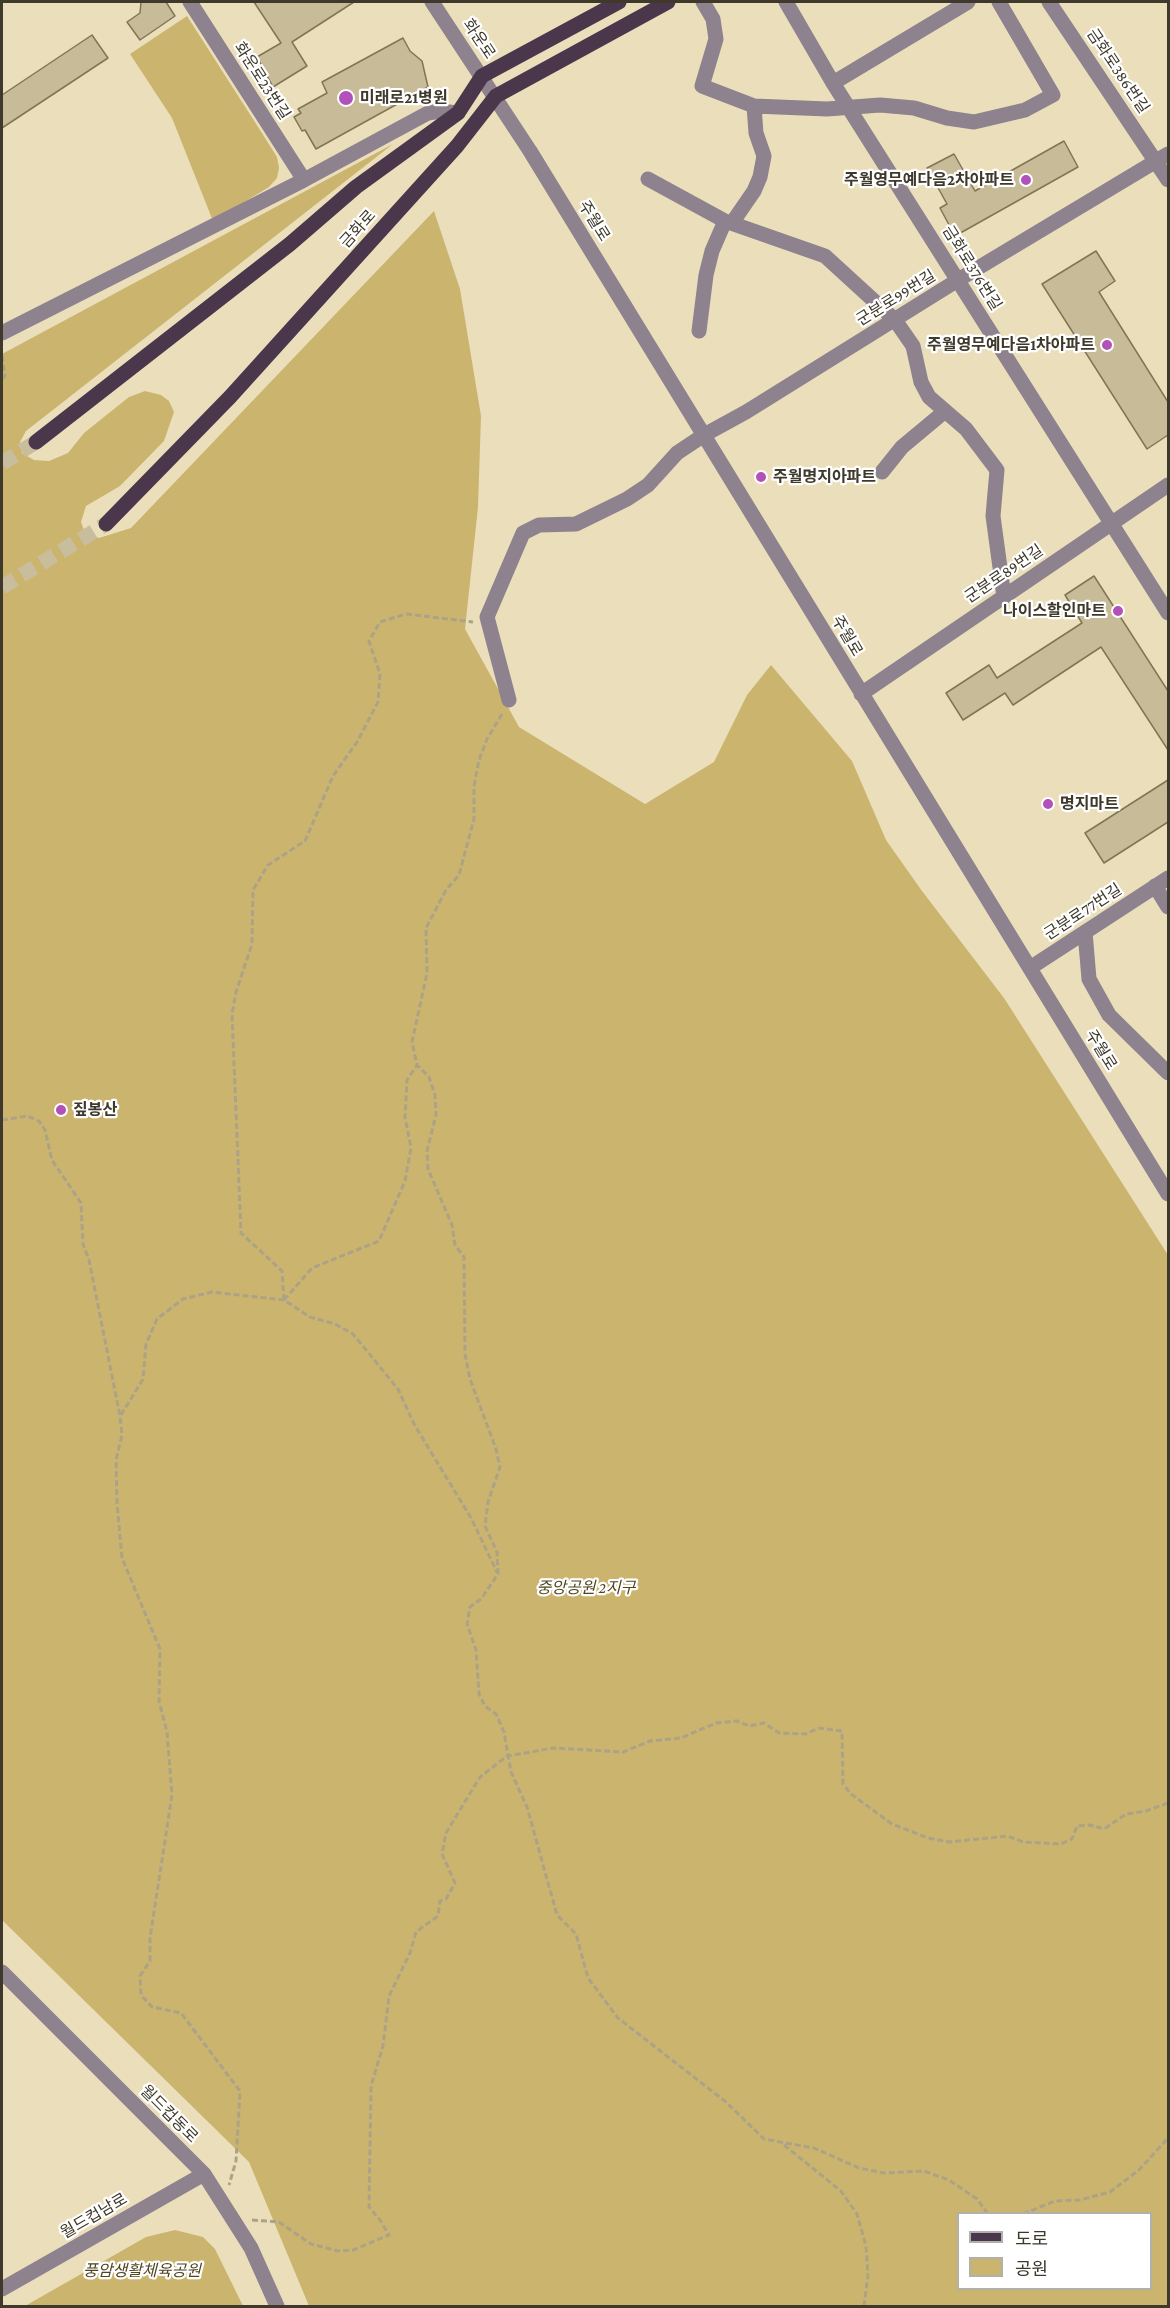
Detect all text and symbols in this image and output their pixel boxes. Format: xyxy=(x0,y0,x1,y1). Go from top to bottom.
street label: 화운로 xyxy=(459,15,499,63)
street label: 금화로386번길 xyxy=(1083,25,1153,117)
street label: 화운로23번길 xyxy=(230,39,294,123)
place label: 미래로21병원 xyxy=(360,88,448,108)
marker: 미래로21병원 xyxy=(337,89,355,107)
place label: 주월영무예다음2차아파트 xyxy=(844,170,1014,190)
marker: 주월영무예다음2차아파트 xyxy=(1019,173,1033,187)
street label: 주월로 xyxy=(574,197,614,245)
street label: 금화로 xyxy=(336,206,380,252)
street label: 금화로376번길 xyxy=(938,222,1006,314)
street label: 군분로99번길 xyxy=(853,266,939,330)
place label: 주월영무예다음1차아파트 xyxy=(927,335,1095,355)
marker: 주월영무예다음1차아파트 xyxy=(1100,338,1114,352)
place label: 주월명지아파트 xyxy=(773,467,876,487)
marker: 주월명지아파트 xyxy=(754,470,768,484)
street label: 군분로89번길 xyxy=(961,541,1047,607)
place label: 나이스할인마트 xyxy=(1003,601,1106,621)
marker: 나이스할인마트 xyxy=(1111,604,1125,618)
street label: 주월로 xyxy=(827,612,867,660)
place label: 명지마트 xyxy=(1060,794,1119,814)
marker: 명지마트 xyxy=(1041,797,1055,811)
street label: 군분로77번길 xyxy=(1041,880,1125,944)
street label: 주월로 xyxy=(1081,1026,1121,1074)
place label: 짚봉산 xyxy=(73,1100,117,1120)
marker: 짚봉산 xyxy=(54,1103,68,1117)
park label: 중앙공원 2지구 xyxy=(537,1578,635,1598)
street label: 월드컵동로 xyxy=(136,2081,202,2147)
street label: 월드컵남로 xyxy=(57,2189,131,2243)
legend xyxy=(957,2212,1152,2290)
text: 도로 xyxy=(1015,2229,1048,2249)
text: 공원 xyxy=(1015,2259,1048,2279)
park label: 풍암생활체육공원 xyxy=(83,2261,201,2281)

